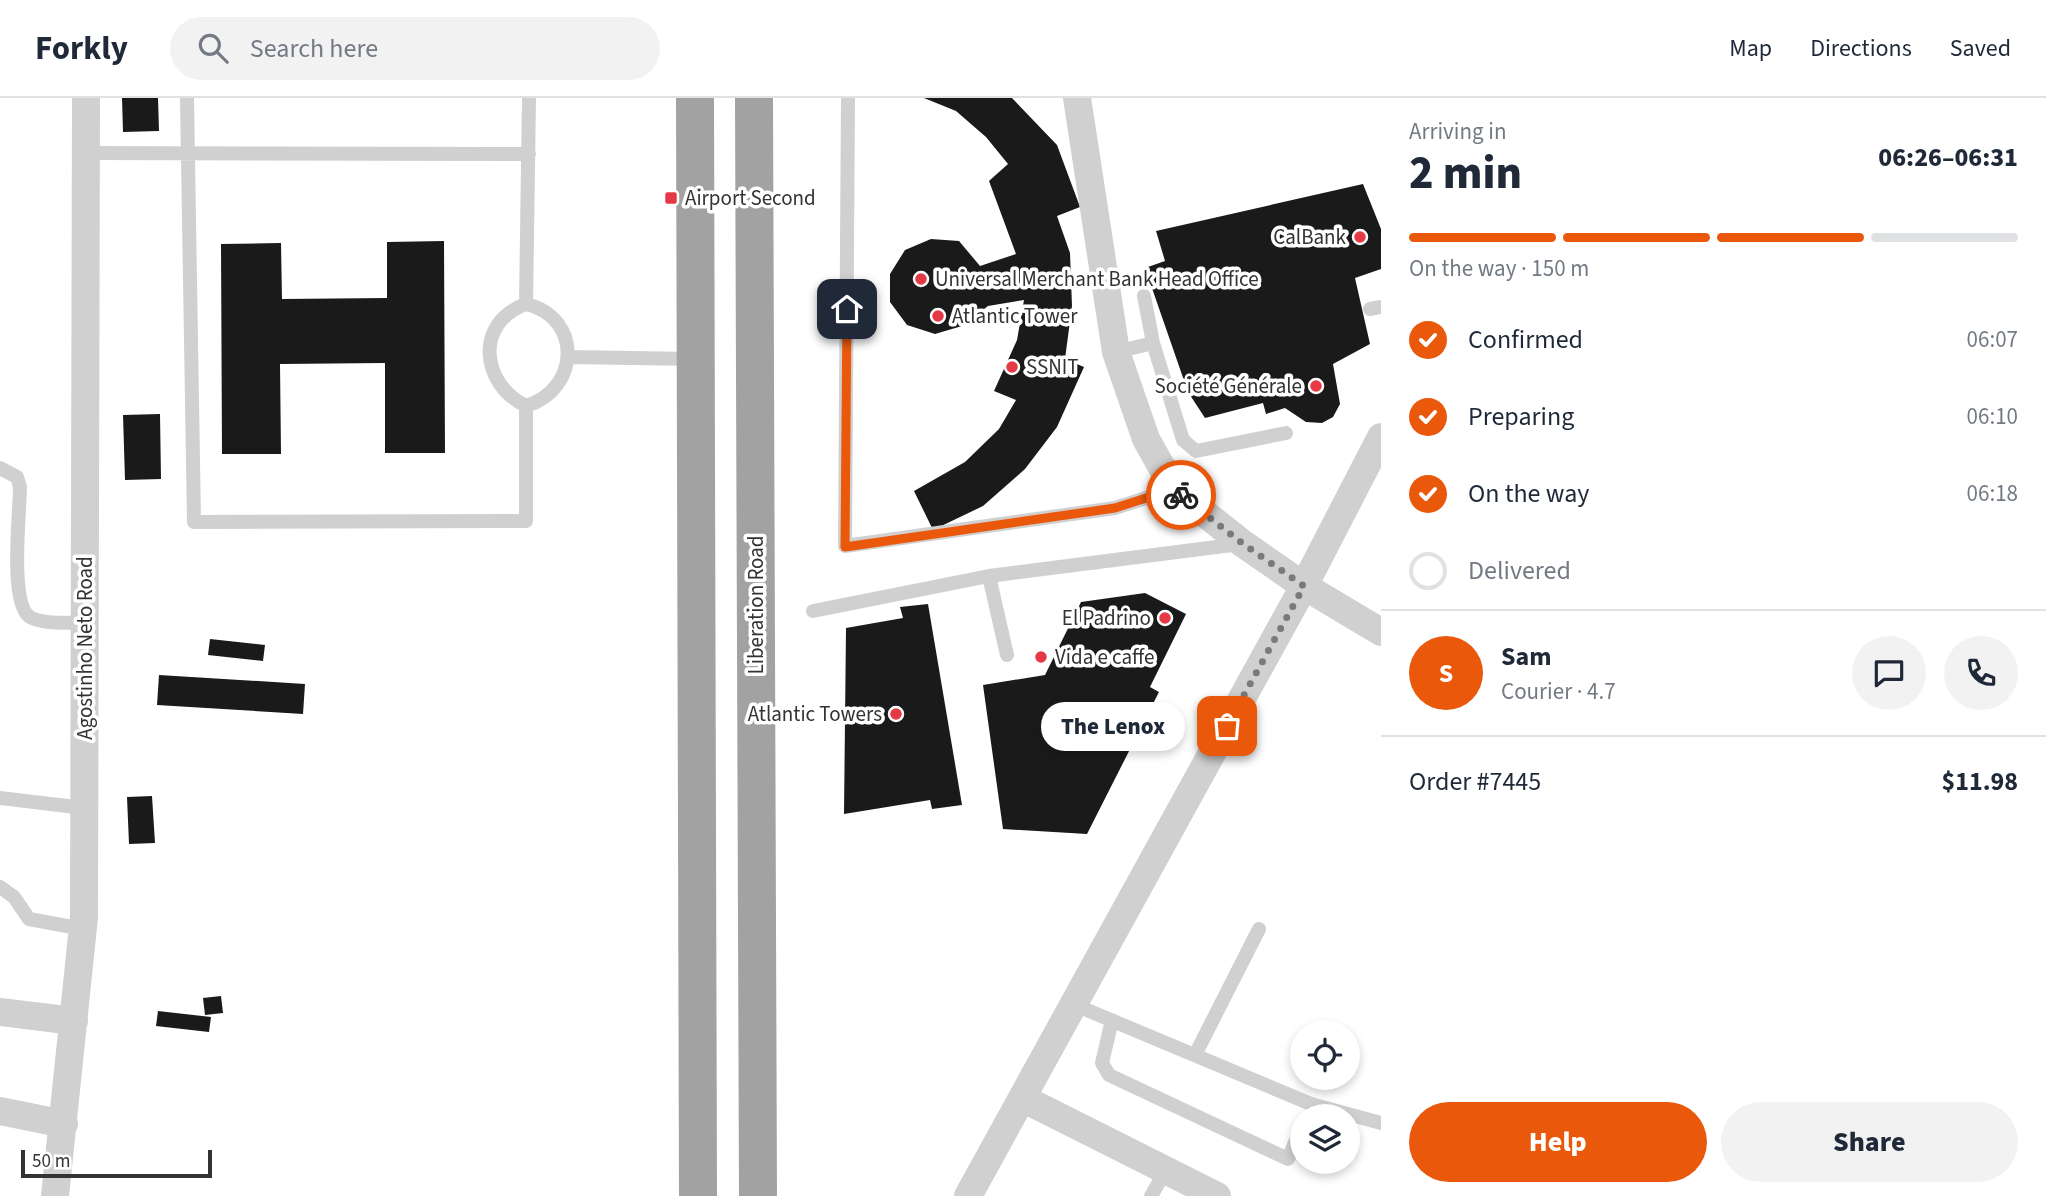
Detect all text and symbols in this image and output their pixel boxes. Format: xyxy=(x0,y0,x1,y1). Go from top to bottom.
search box xyxy=(170,17,660,80)
text: Forkly xyxy=(35,25,128,72)
icon: search xyxy=(194,29,232,67)
text: Search here xyxy=(250,30,378,67)
text: Map xyxy=(1729,31,1772,66)
text: Directions xyxy=(1810,31,1912,66)
text: Saved xyxy=(1950,31,2011,66)
text: Arriving in xyxy=(1409,115,1507,148)
text: 06:26–06:31 xyxy=(1878,139,2018,176)
text: 2 min xyxy=(1409,141,1522,206)
place label: Airport Second xyxy=(685,183,816,213)
marker: Airport Second xyxy=(663,190,679,206)
place label: CalBank xyxy=(1273,222,1347,252)
marker: CalBank xyxy=(1352,229,1368,245)
text: On the way · 150 m xyxy=(1409,252,1589,285)
place label: Universal Merchant Bank Head Office xyxy=(935,264,1259,294)
marker: Universal Merchant Bank Head Office xyxy=(913,271,929,287)
pin xyxy=(817,279,877,339)
icon: home xyxy=(828,290,866,328)
place label: Atlantic Tower xyxy=(952,301,1078,331)
marker: Atlantic Tower xyxy=(930,308,946,324)
icon: check xyxy=(1409,321,1447,359)
text: Confirmed xyxy=(1468,321,1583,358)
text: 06:07 xyxy=(1967,323,2018,356)
place label: SSNIT xyxy=(1026,352,1079,382)
marker: SSNIT xyxy=(1004,359,1020,375)
place label: Société Générale xyxy=(1155,371,1302,401)
marker: Société Générale xyxy=(1308,378,1324,394)
icon: check xyxy=(1409,398,1447,436)
text: Preparing xyxy=(1468,398,1574,435)
text: 06:10 xyxy=(1967,400,2018,433)
courier xyxy=(1146,460,1216,530)
icon: check xyxy=(1409,475,1447,513)
text: On the way xyxy=(1468,475,1589,512)
icon: bike xyxy=(1162,476,1200,514)
text: 06:18 xyxy=(1967,477,2018,510)
street label: Liberation Road xyxy=(741,536,771,674)
text: Delivered xyxy=(1468,552,1571,589)
street label: Agostinho Neto Road xyxy=(70,556,100,740)
place label: El Padrino xyxy=(1062,603,1151,633)
marker: El Padrino xyxy=(1157,610,1173,626)
button: chat xyxy=(1852,636,1926,710)
button: phone xyxy=(1944,636,2018,710)
text: Sam xyxy=(1501,638,1551,675)
place label: Vida e caffe xyxy=(1055,642,1154,672)
marker: Vida e caffe xyxy=(1033,649,1049,665)
text: S xyxy=(1439,655,1453,692)
text: Courier · 4.7 xyxy=(1501,675,1616,708)
pin xyxy=(1197,696,1257,756)
place label: Atlantic Towers xyxy=(748,699,882,729)
callout: The Lenox xyxy=(1042,702,1185,750)
marker: Atlantic Towers xyxy=(888,706,904,722)
icon: bag xyxy=(1208,707,1246,745)
text: The Lenox xyxy=(1061,710,1165,743)
text: Order #7445 xyxy=(1409,763,1541,800)
text: $11.98 xyxy=(1942,763,2018,800)
map controls xyxy=(1290,1020,1360,1174)
button: locate xyxy=(1290,1020,1360,1090)
button: Help xyxy=(1409,1102,1707,1182)
button: Share xyxy=(1721,1102,2018,1182)
button: layers xyxy=(1290,1104,1360,1174)
scale bar xyxy=(21,1147,212,1179)
text: 50 m xyxy=(32,1148,70,1175)

